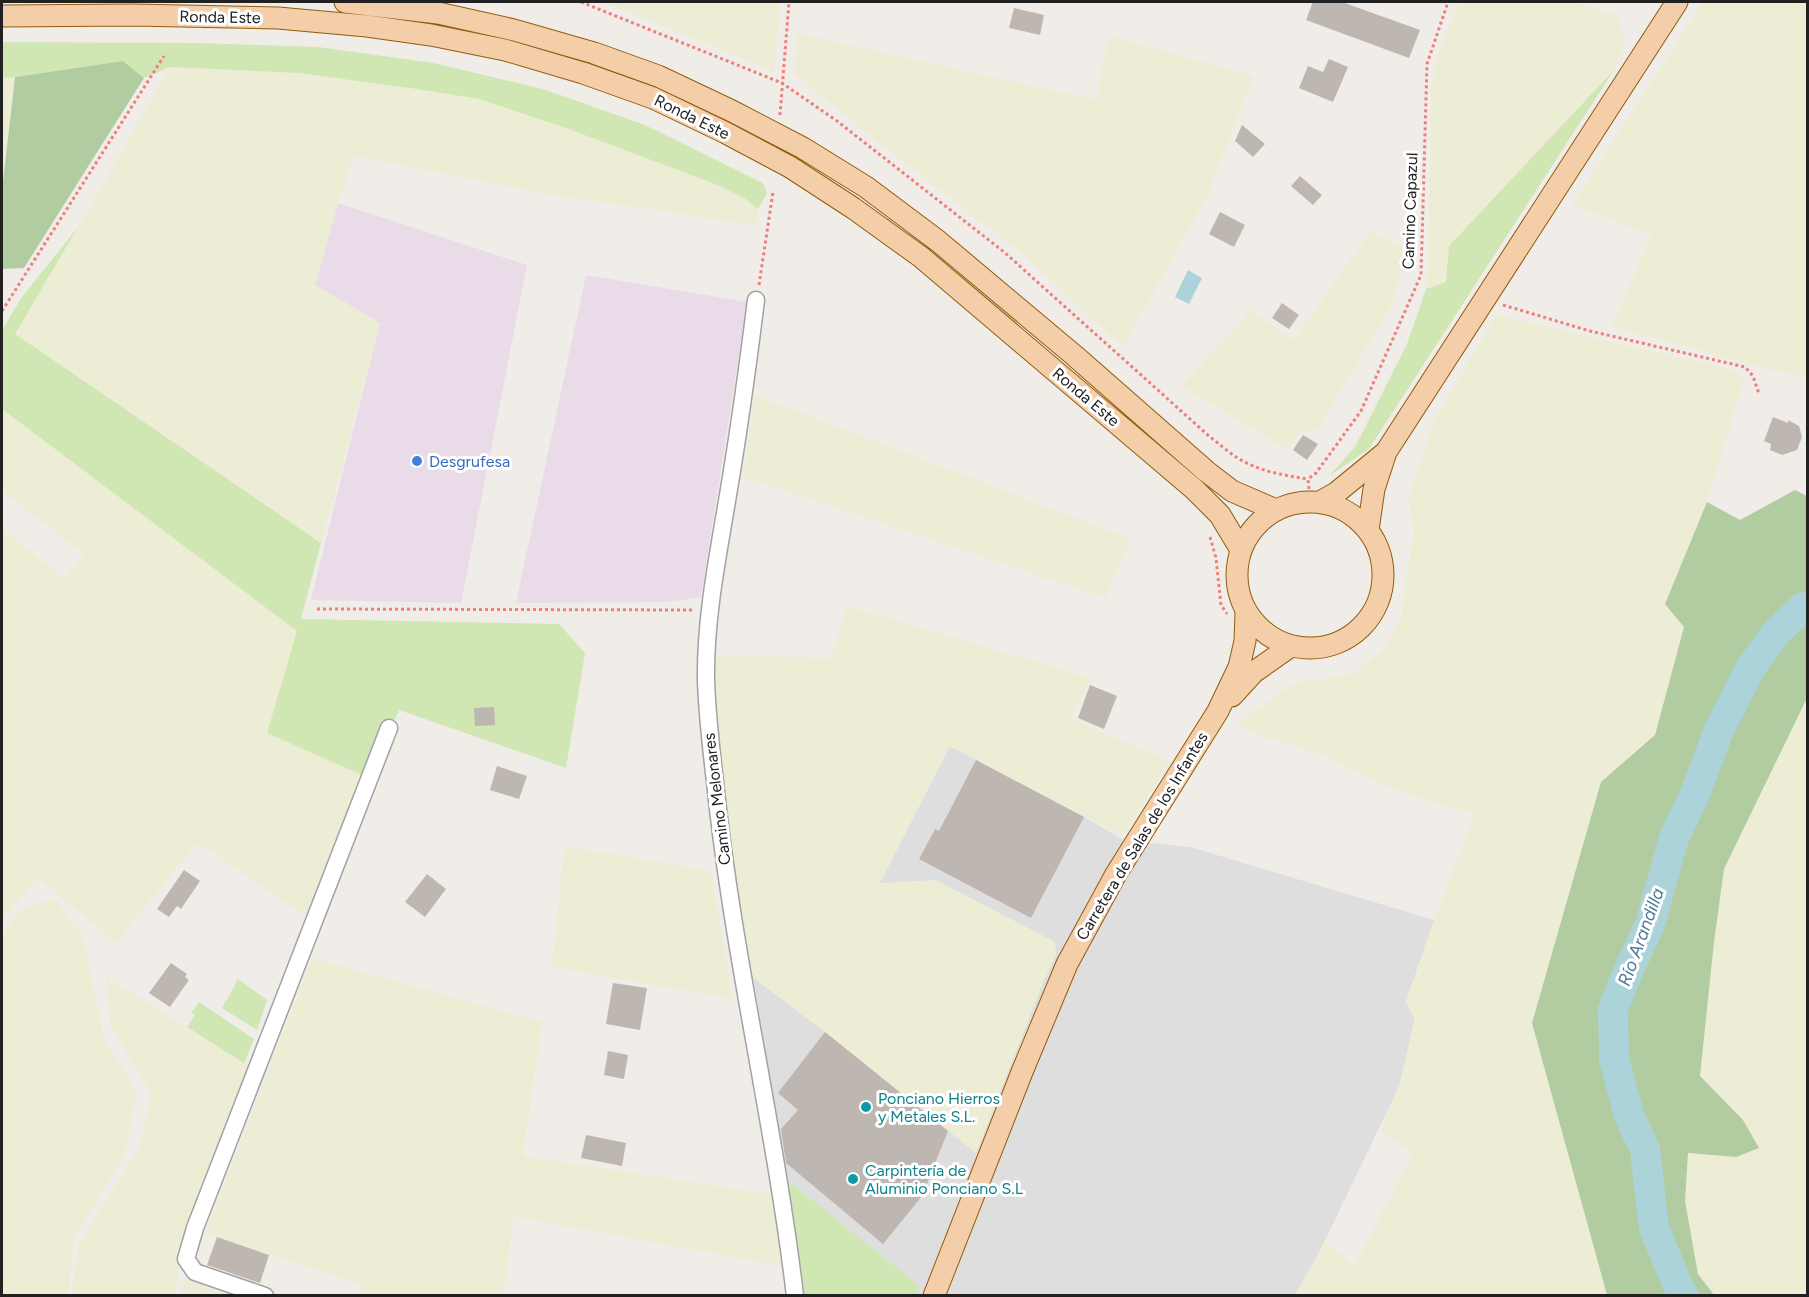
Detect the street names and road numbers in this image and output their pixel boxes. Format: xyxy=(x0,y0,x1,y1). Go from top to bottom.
street label: Ronda Este xyxy=(179,7,261,27)
street label: Ronda Este xyxy=(651,91,733,143)
street label: Camino Capazul xyxy=(1398,152,1422,270)
street label: Ronda Este xyxy=(1049,364,1123,431)
street label: Carretera de Salas de los Infantes xyxy=(1072,729,1212,943)
street label: Camino Melonares xyxy=(699,732,735,866)

